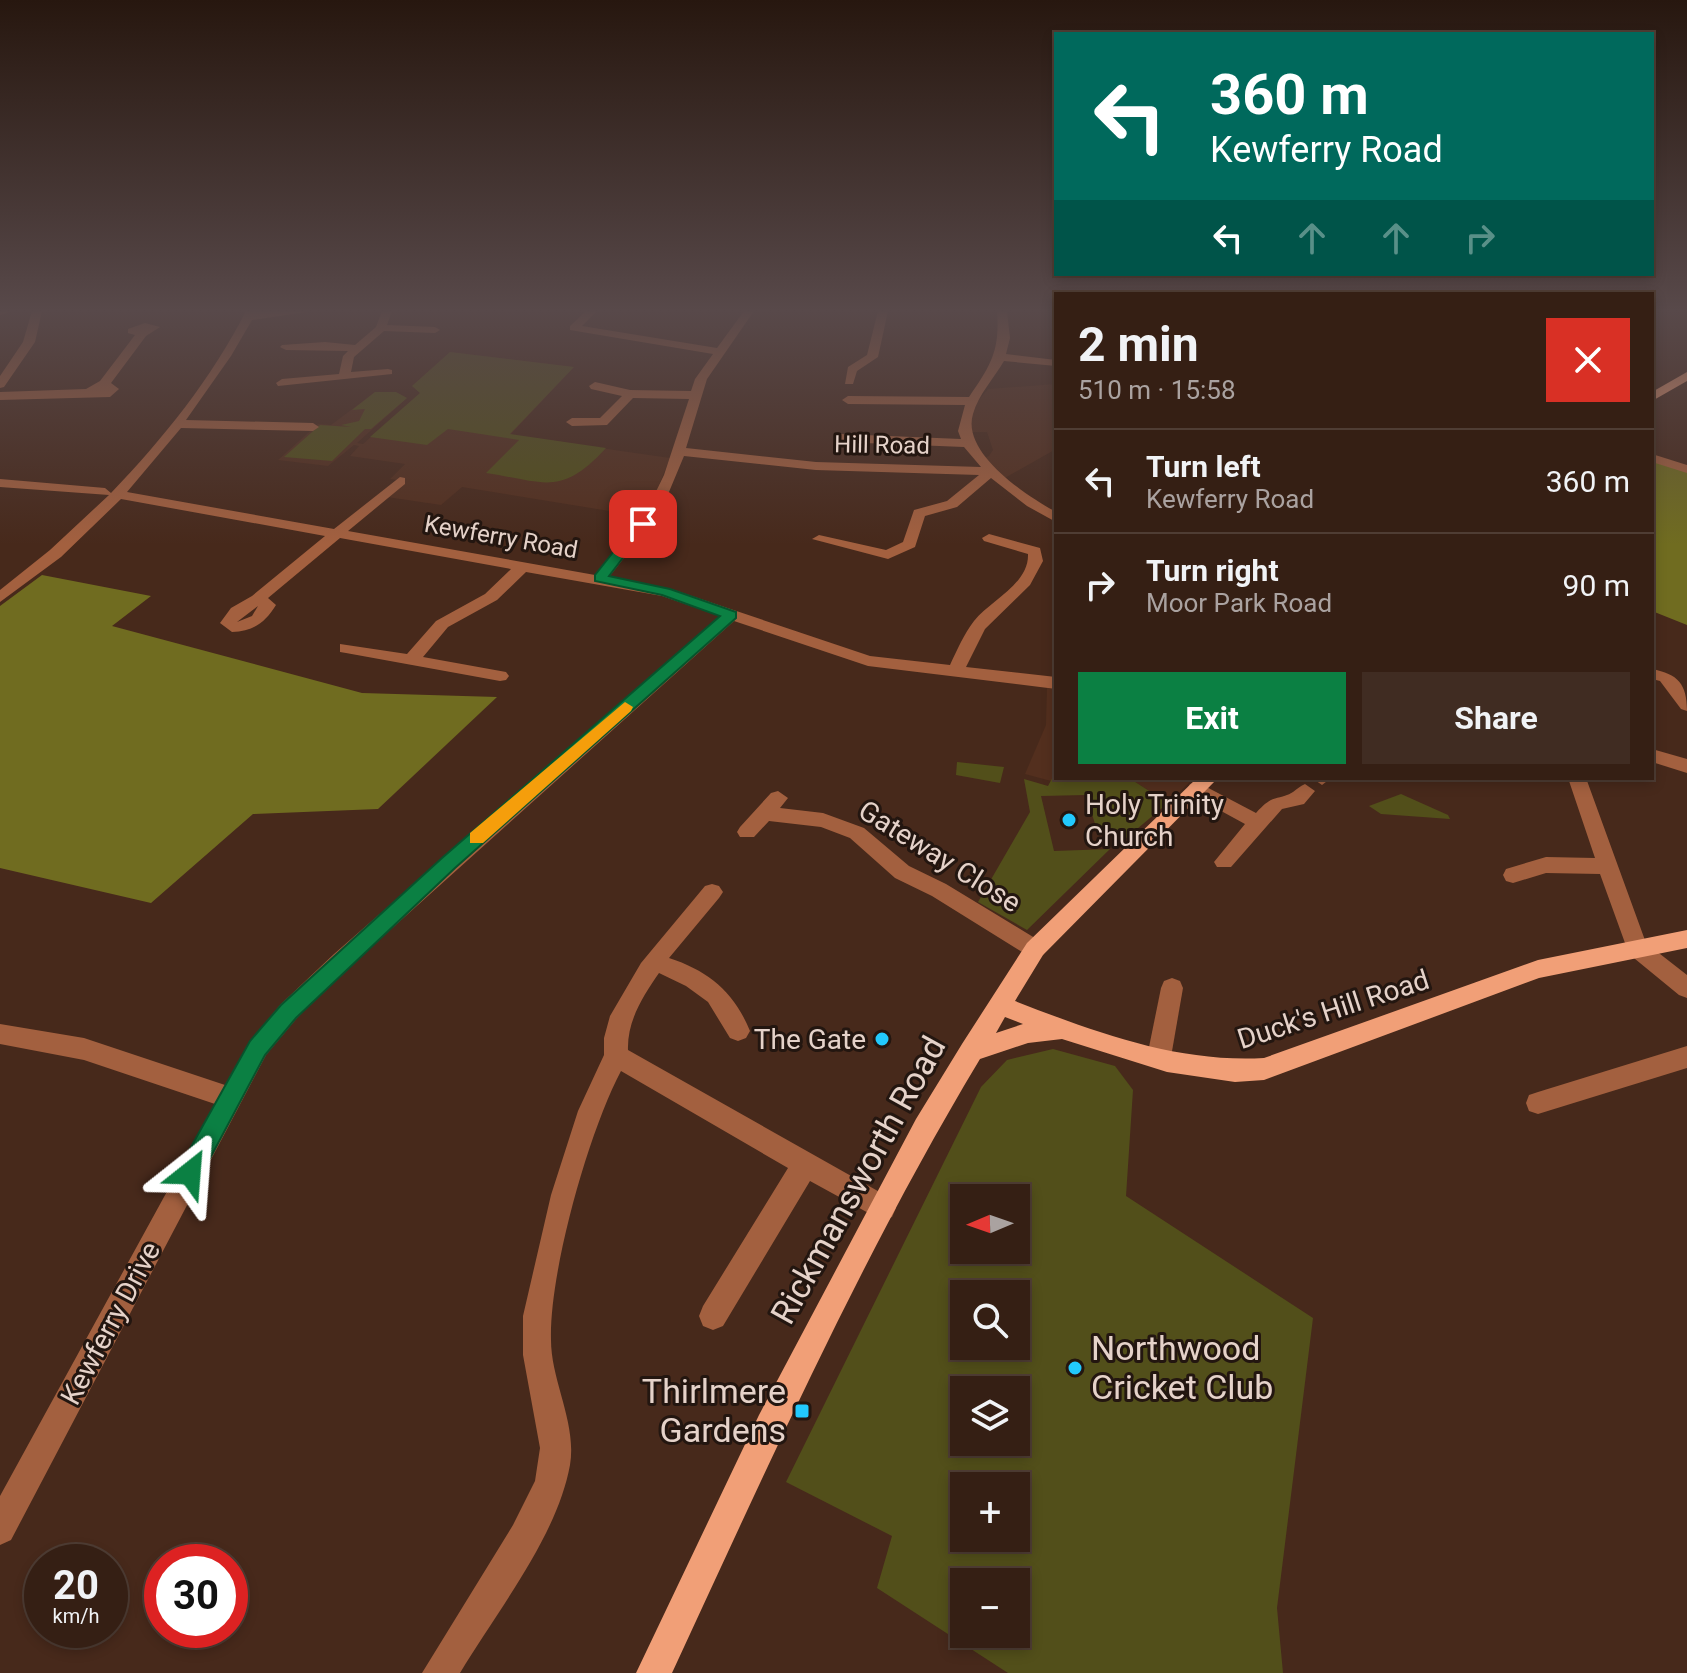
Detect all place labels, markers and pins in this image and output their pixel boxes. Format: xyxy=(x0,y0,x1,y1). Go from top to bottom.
pin xyxy=(609,490,677,558)
place label: Holy Trinity Church xyxy=(1085,788,1224,853)
marker: Holy Trinity Church xyxy=(1060,811,1078,829)
place label: The Gate xyxy=(754,1023,866,1056)
marker: The Gate xyxy=(873,1030,891,1048)
place label: Northwood Cricket Club xyxy=(1091,1328,1273,1407)
marker: Northwood Cricket Club xyxy=(1066,1359,1084,1377)
place label: Thirlmere Gardens xyxy=(642,1371,786,1450)
marker: Thirlmere Gardens xyxy=(793,1402,811,1420)

